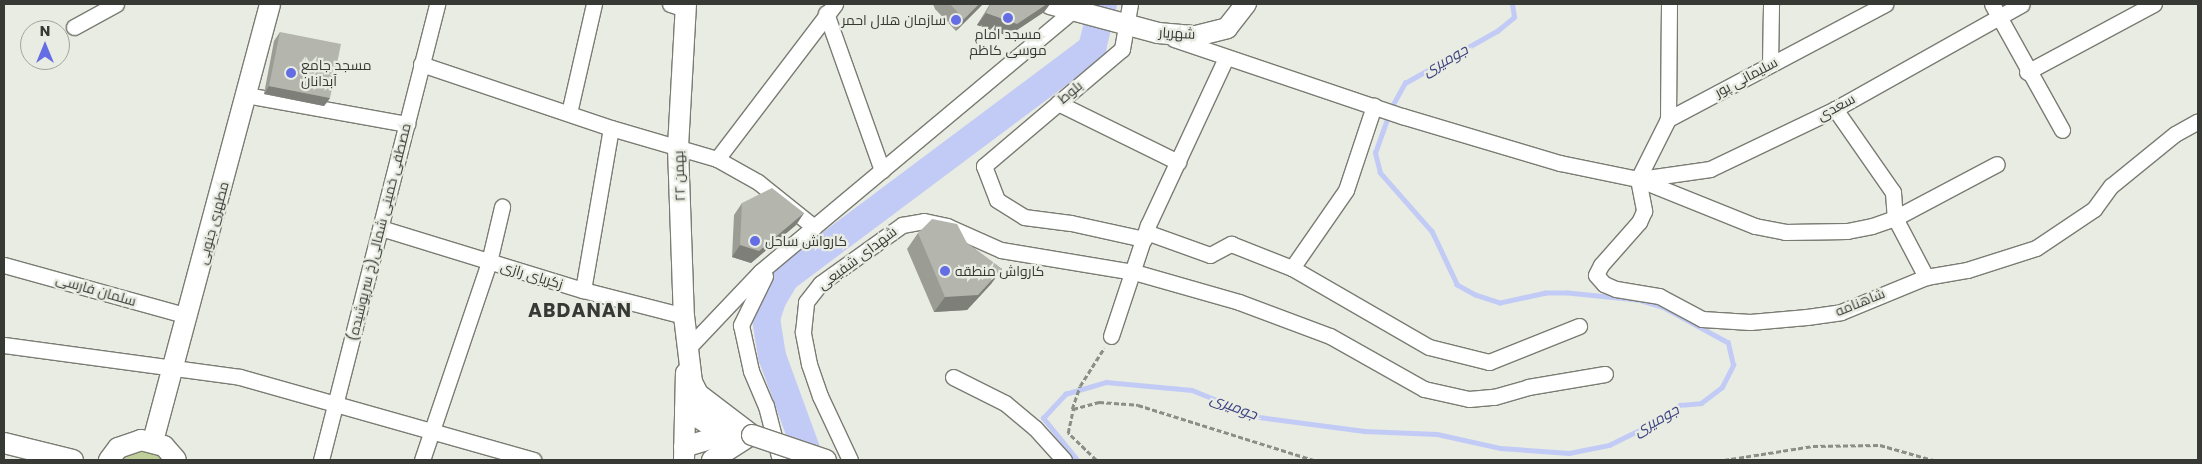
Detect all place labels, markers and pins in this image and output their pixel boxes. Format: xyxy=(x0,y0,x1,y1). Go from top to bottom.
place label: سازمان هلال احمر xyxy=(842,12,946,28)
marker: مسجد امام موسی کاظم xyxy=(1002,12,1014,24)
marker: سازمان هلال احمر xyxy=(950,14,962,26)
place label: مسجد امام موسی کاظم xyxy=(969,26,1047,58)
place label: مسجد جامع آبدانان xyxy=(301,57,371,90)
marker: مسجد جامع آبدانان xyxy=(285,67,297,79)
place label: کارواش ساحل xyxy=(765,233,847,249)
marker: کارواش ساحل xyxy=(749,235,761,247)
place label: کارواش منطقه xyxy=(955,263,1044,279)
marker: کارواش منطقه xyxy=(939,265,951,277)

